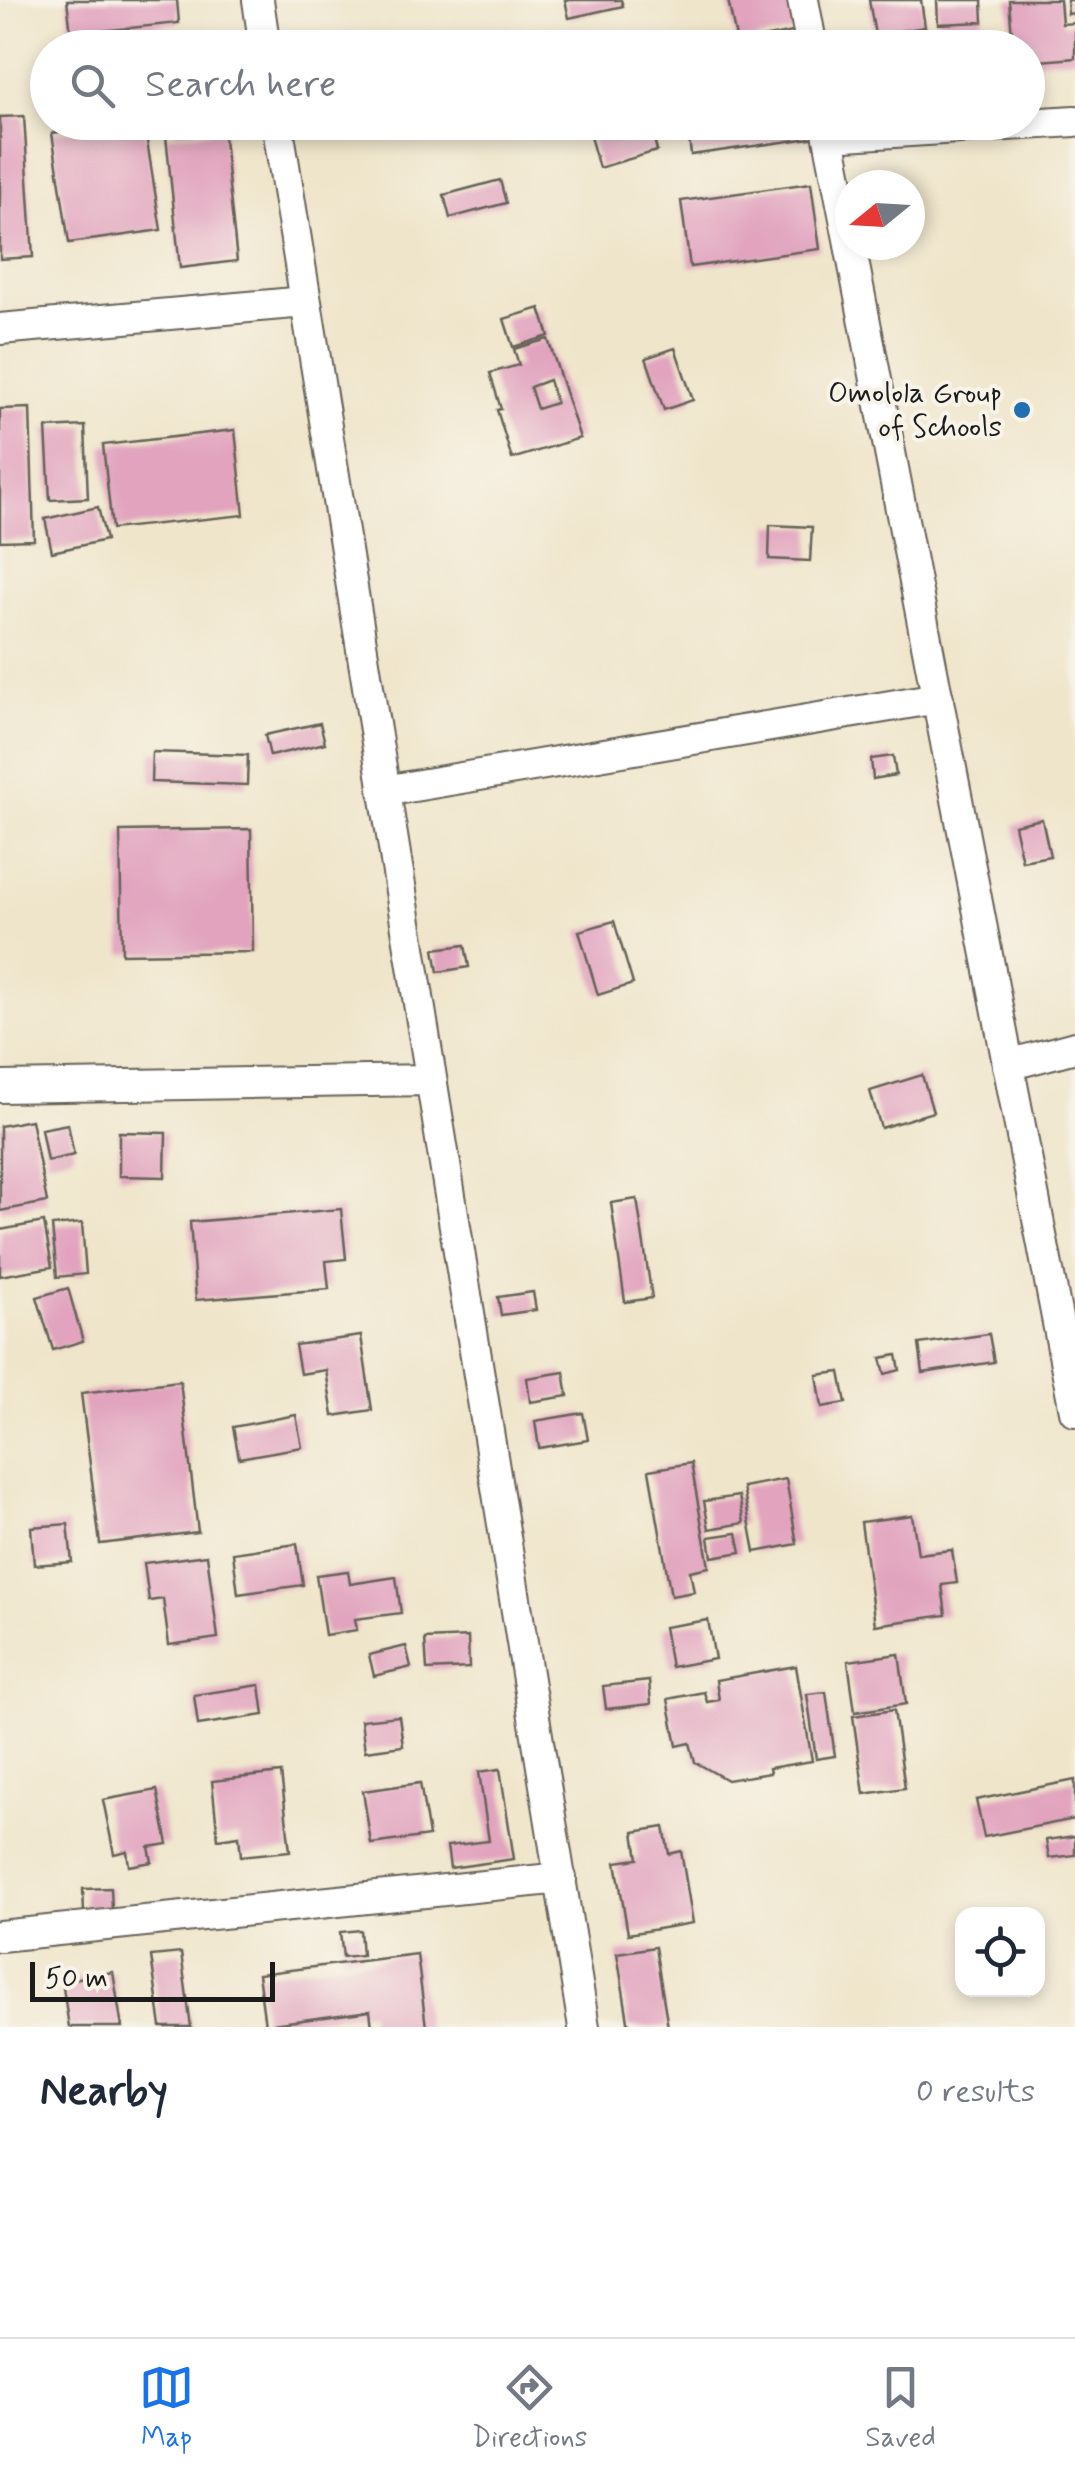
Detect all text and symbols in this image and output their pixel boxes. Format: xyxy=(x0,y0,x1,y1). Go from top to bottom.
search box xyxy=(30,30,1045,140)
icon: search xyxy=(65,58,120,113)
text: Search here xyxy=(145,61,336,110)
north arrow xyxy=(835,170,925,260)
place label: Omolola Group of Schools xyxy=(828,374,1002,447)
marker: Omolola Group of Schools xyxy=(1011,399,1033,421)
map controls xyxy=(955,1907,1045,1997)
button: locate xyxy=(955,1907,1045,1997)
scale bar xyxy=(30,1957,275,2002)
text: 50 m xyxy=(45,1961,108,1998)
text: Nearby xyxy=(40,2065,168,2120)
text: 0 results xyxy=(916,2071,1035,2113)
tab: Map xyxy=(139,2360,194,2457)
tab: Directions xyxy=(472,2360,587,2457)
tab: Saved xyxy=(865,2360,936,2457)

